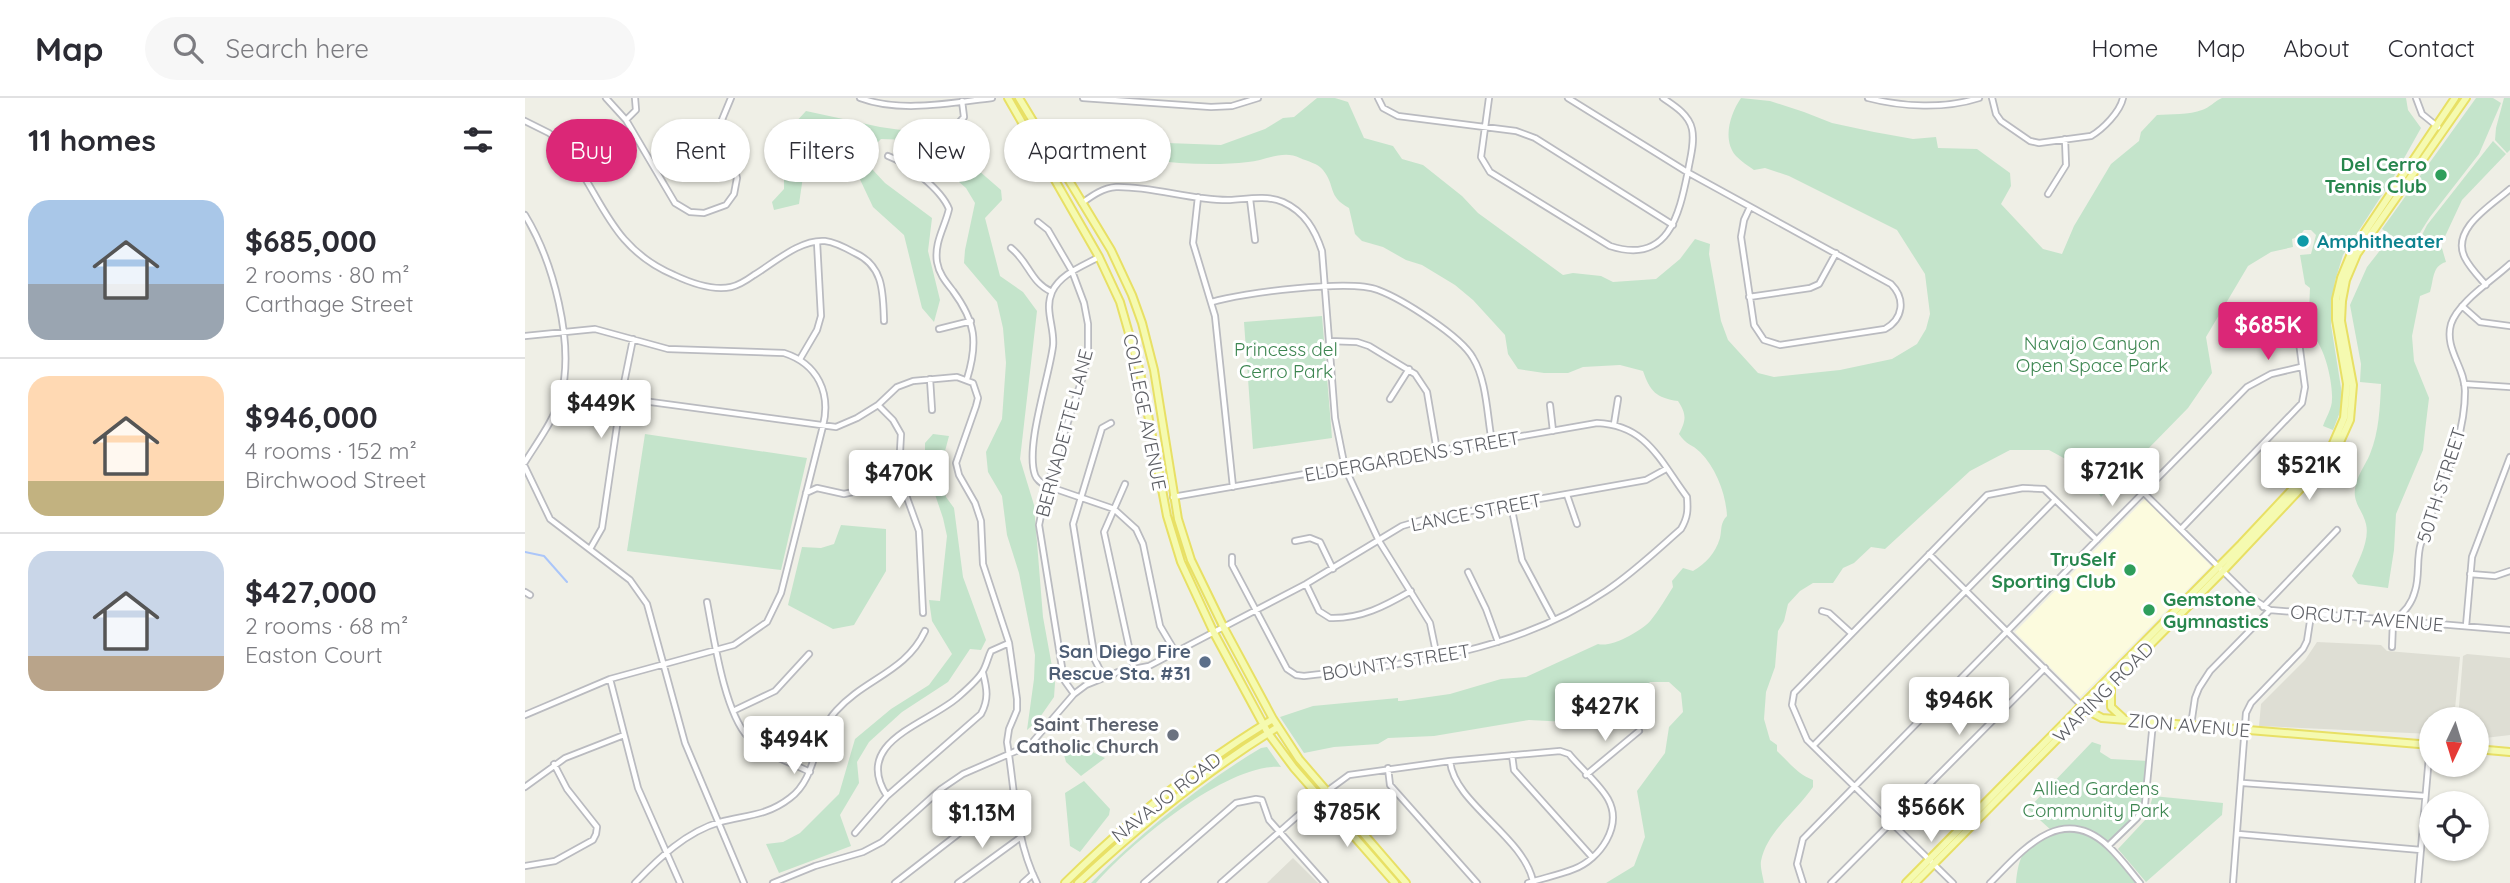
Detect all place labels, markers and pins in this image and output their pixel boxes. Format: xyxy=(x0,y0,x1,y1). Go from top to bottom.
place label: Del Cerro Tennis Club xyxy=(2325,152,2427,198)
marker: Del Cerro Tennis Club xyxy=(2433,167,2449,183)
place label: Amphitheater xyxy=(2317,229,2443,253)
marker: Amphitheater xyxy=(2295,233,2311,249)
pin: $685K xyxy=(2219,302,2317,362)
pin: $449K xyxy=(552,380,650,440)
pin: $521K xyxy=(2260,442,2358,502)
pin: $721K xyxy=(2063,448,2161,508)
pin: $470K xyxy=(850,450,948,510)
place label: TruSelf Sporting Club xyxy=(1992,547,2117,593)
marker: TruSelf Sporting Club xyxy=(2122,562,2138,578)
place label: Gemstone Gymnastics xyxy=(2163,587,2269,633)
marker: Gemstone Gymnastics xyxy=(2141,602,2157,618)
place label: San Diego Fire Rescue Sta. #31 xyxy=(1048,639,1191,685)
marker: San Diego Fire Rescue Sta. #31 xyxy=(1197,654,1213,670)
pin: $946K xyxy=(1910,678,2008,737)
pin: $427K xyxy=(1556,684,1654,743)
place label: Saint Therese Catholic Church xyxy=(1017,712,1159,758)
pin: $494K xyxy=(745,716,843,776)
marker: Saint Therese Catholic Church xyxy=(1165,727,1181,743)
pin: $566K xyxy=(1882,784,1980,844)
pin: $1.13M xyxy=(925,790,1039,850)
pin: $785K xyxy=(1298,790,1396,849)

